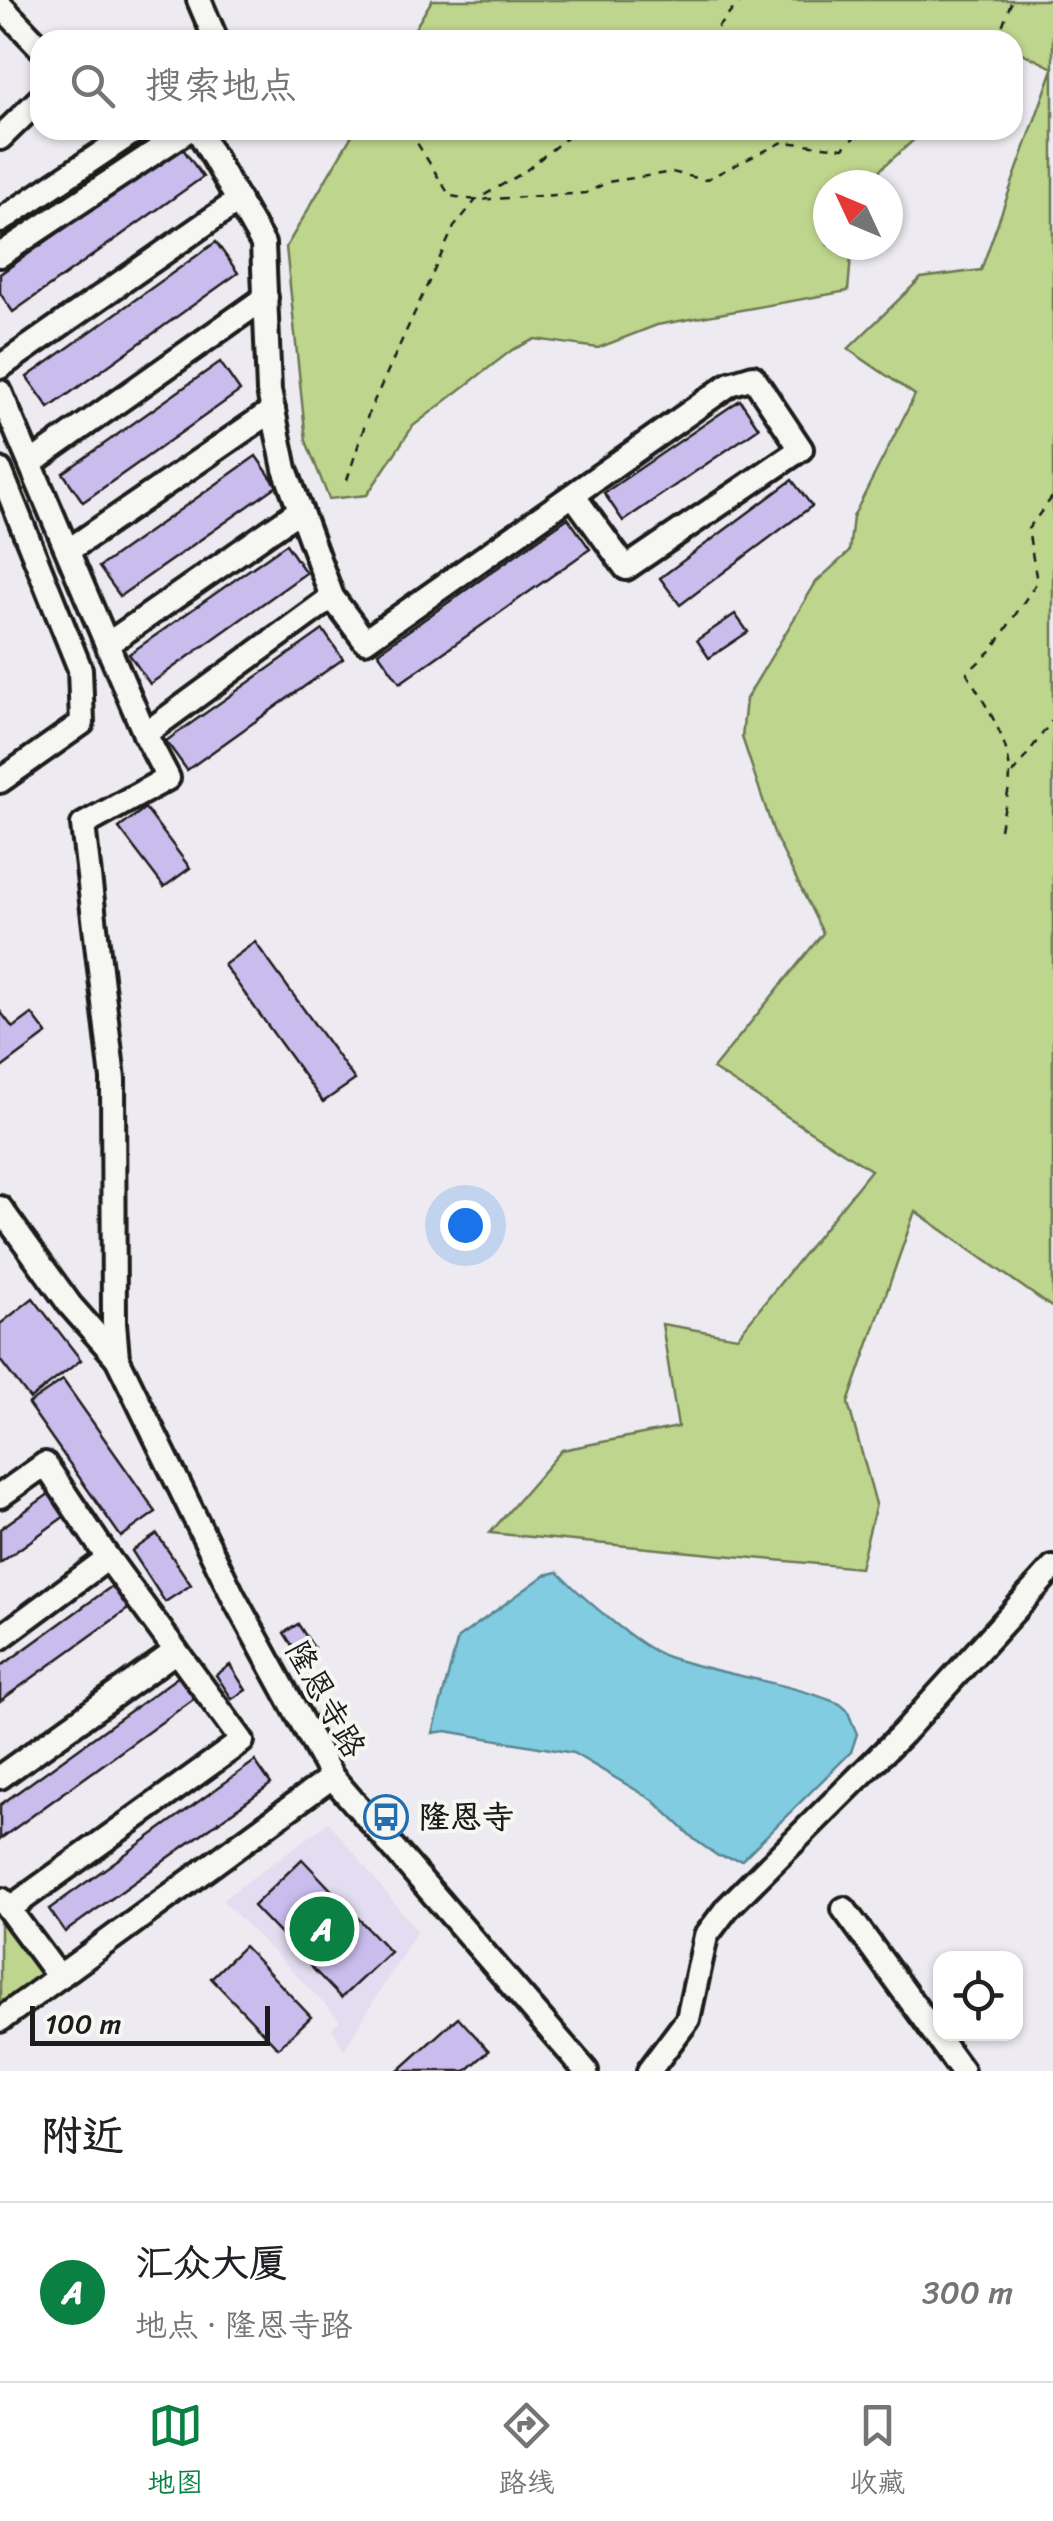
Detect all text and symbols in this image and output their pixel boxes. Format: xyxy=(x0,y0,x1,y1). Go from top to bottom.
search box xyxy=(30,30,1023,140)
text: 搜索地点 xyxy=(145,52,297,119)
icon: search xyxy=(65,58,120,113)
north arrow xyxy=(813,170,903,260)
your location xyxy=(440,1200,491,1251)
street label: 隆恩寺路 xyxy=(270,1629,382,1769)
place label: 隆恩寺 xyxy=(418,1789,514,1846)
bus stop icon: 隆恩寺 xyxy=(363,1794,409,1840)
pin: A xyxy=(290,1892,354,1966)
map controls xyxy=(933,1951,1023,2041)
button: locate xyxy=(933,1951,1023,2041)
text: 100 m xyxy=(45,1999,121,2048)
scale bar xyxy=(30,2001,270,2046)
text: 附近 xyxy=(40,2099,124,2173)
text: 汇众大厦 xyxy=(135,2230,287,2297)
text: A xyxy=(62,2264,83,2321)
text: 300 m xyxy=(922,2264,1013,2321)
text: 地点 · 隆恩寺路 xyxy=(135,2297,352,2354)
tab: 地图 xyxy=(147,2398,204,2507)
tab: 路线 xyxy=(498,2398,555,2507)
tab: 收藏 xyxy=(849,2398,906,2507)

